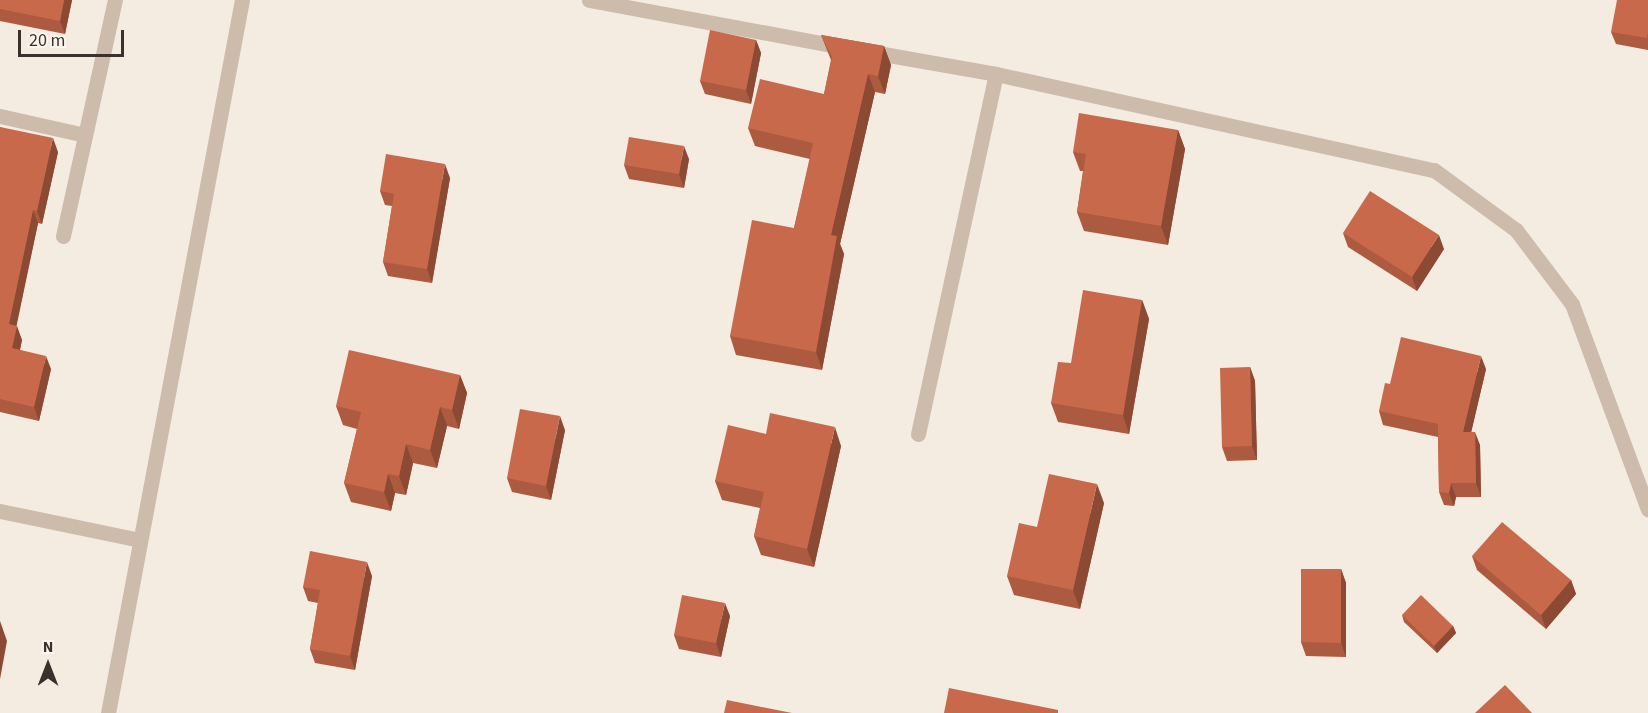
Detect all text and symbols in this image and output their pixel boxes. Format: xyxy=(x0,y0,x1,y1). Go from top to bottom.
scale bar xyxy=(21,18,128,56)
text: 20 m xyxy=(29,28,65,53)
north arrow xyxy=(18,635,78,695)
text: N xyxy=(43,636,53,658)

